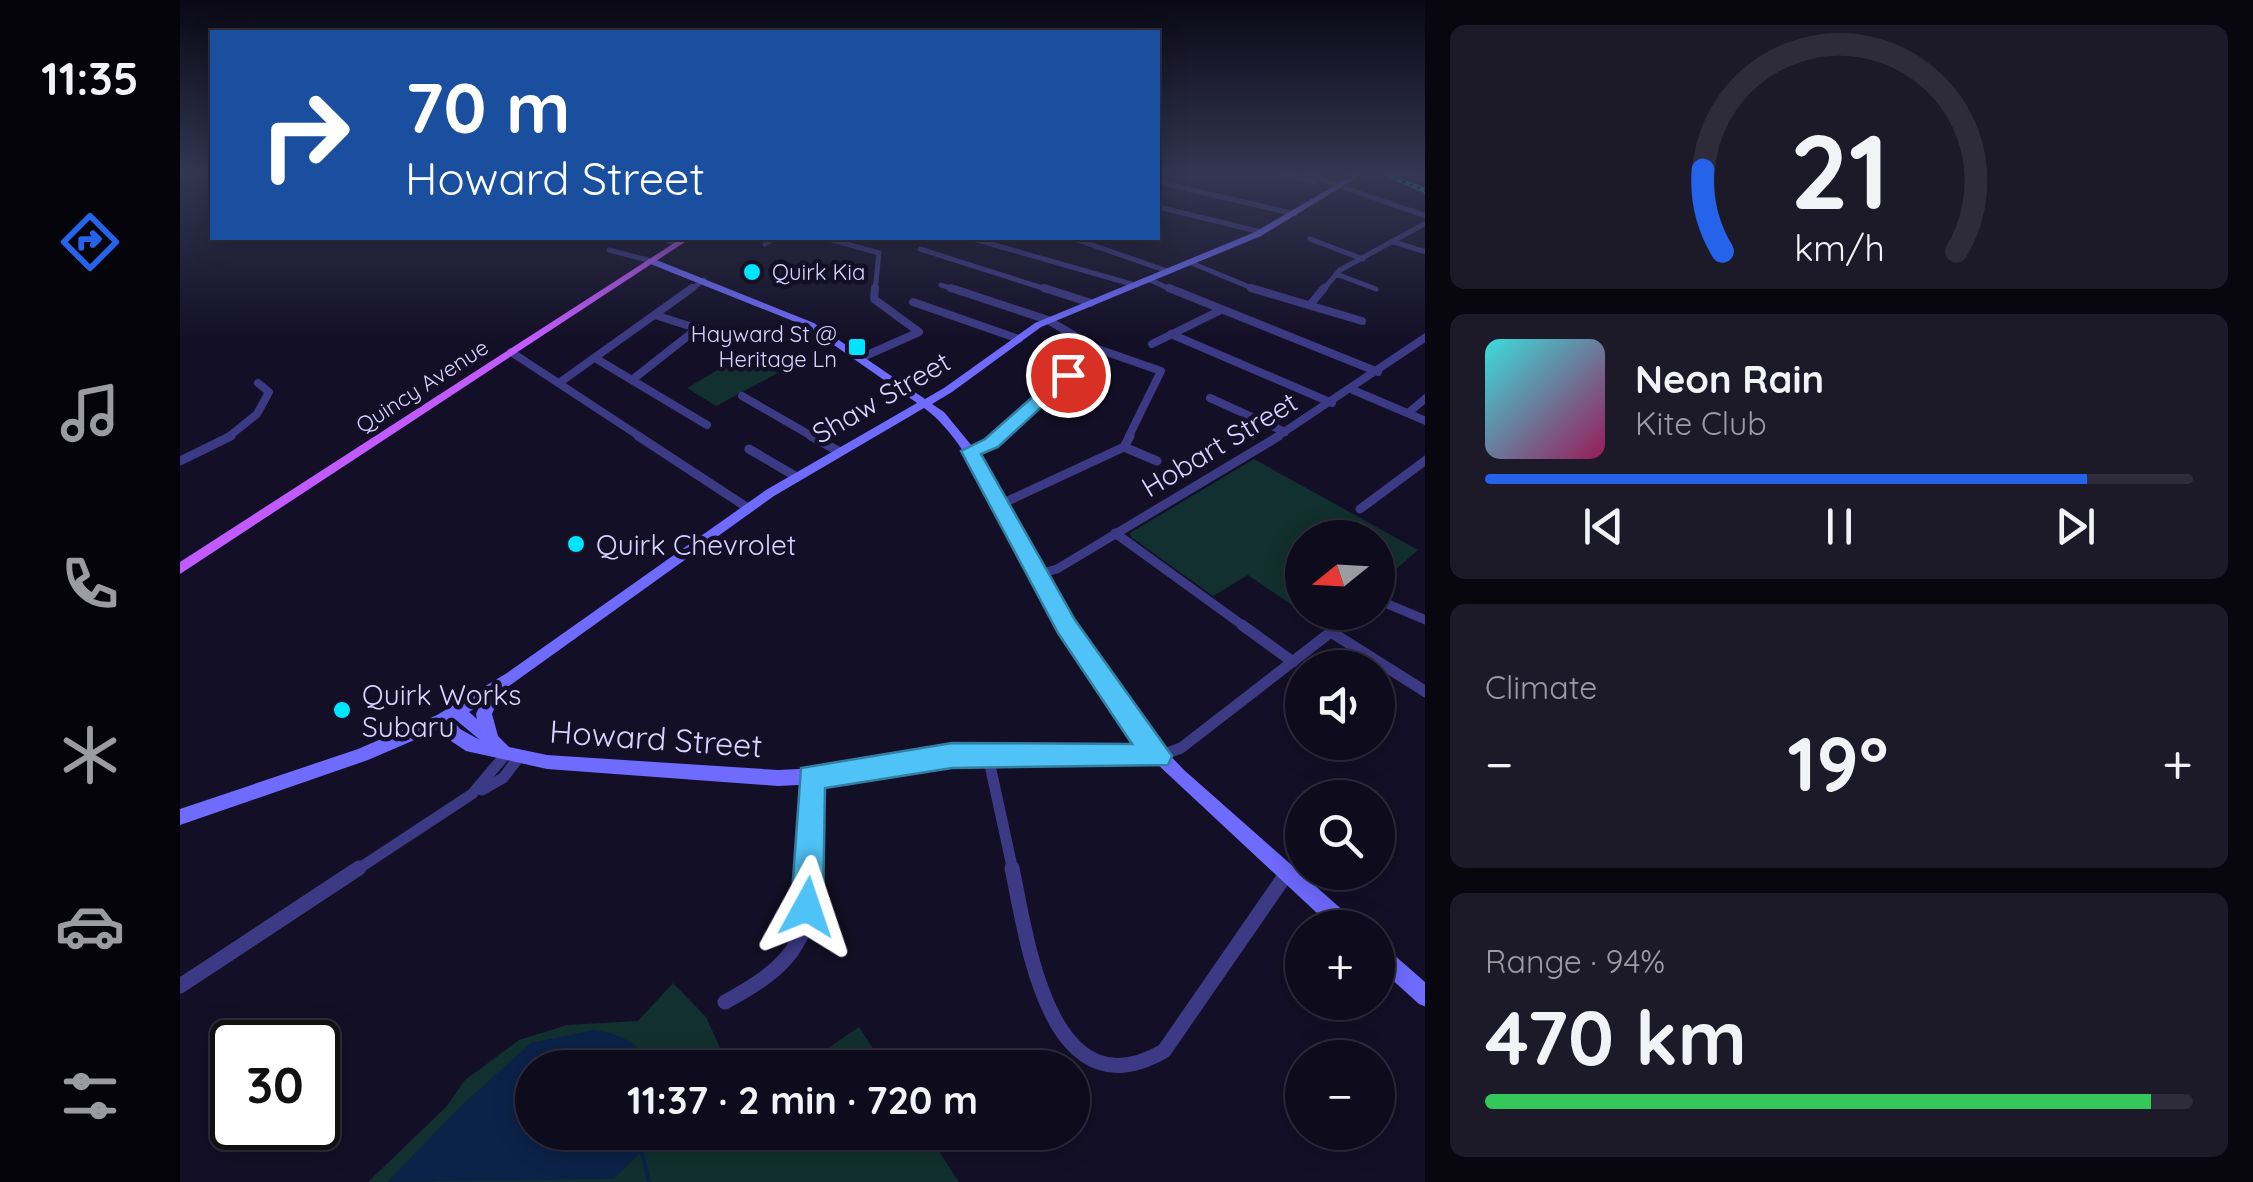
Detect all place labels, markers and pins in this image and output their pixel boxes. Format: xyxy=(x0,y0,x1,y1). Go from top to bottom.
place label: Quirk Kia xyxy=(772,258,865,286)
marker: Quirk Kia xyxy=(741,261,763,283)
place label: Hayward St @ Heritage Ln xyxy=(691,320,837,373)
pin xyxy=(1026,333,1111,418)
marker: Hayward St @ Heritage Ln xyxy=(846,336,868,358)
place label: Quirk Chevrolet xyxy=(596,527,796,562)
marker: Quirk Chevrolet xyxy=(565,533,587,555)
place label: Quirk Works Subaru xyxy=(362,677,521,744)
marker: Quirk Works Subaru xyxy=(331,699,353,721)

